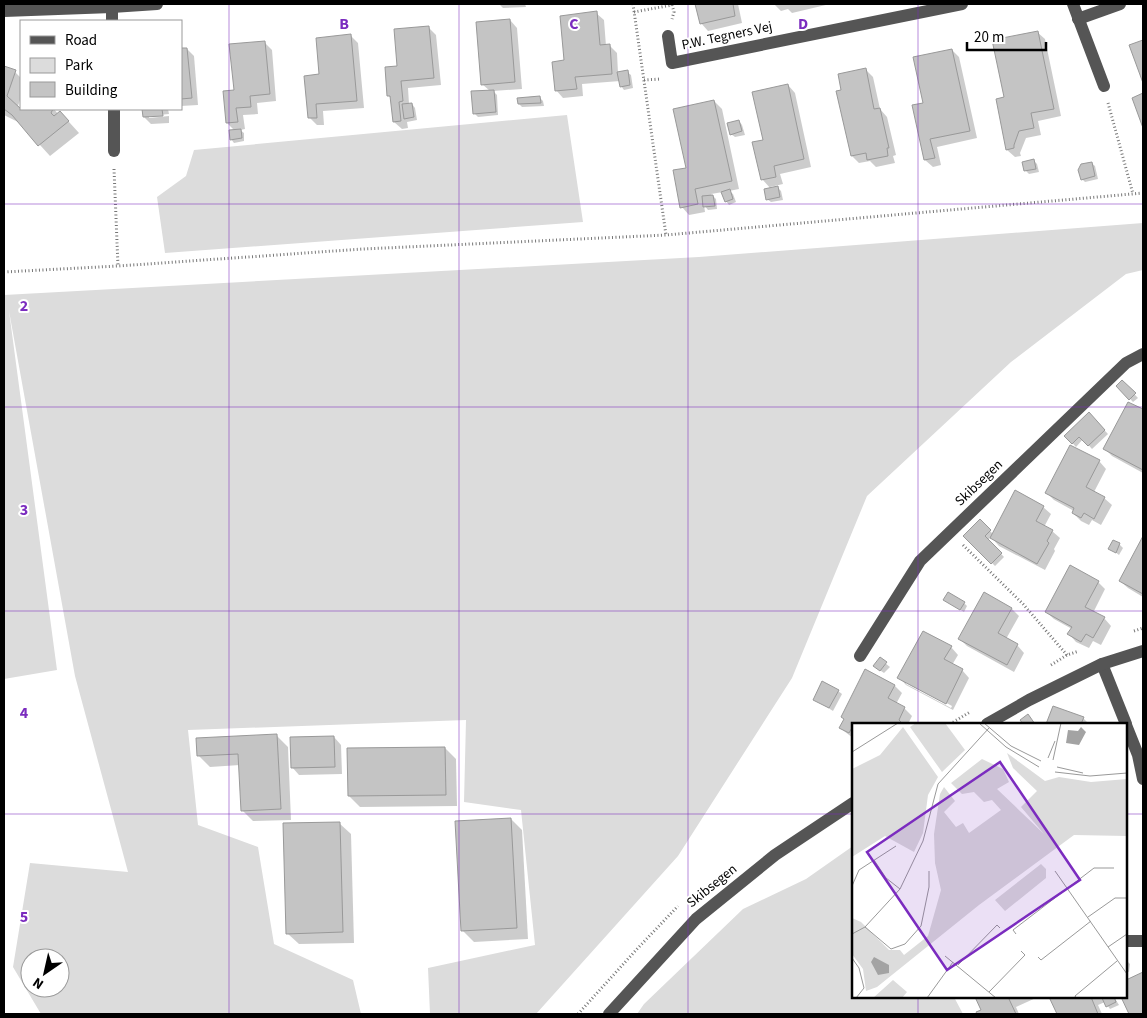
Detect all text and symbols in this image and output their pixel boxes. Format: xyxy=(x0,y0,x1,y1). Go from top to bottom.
text: B xyxy=(339,13,349,35)
text: C xyxy=(569,13,579,35)
text: D xyxy=(798,13,808,35)
street label: P.W. Tegners Vej xyxy=(680,17,774,55)
legend xyxy=(20,20,182,110)
scale bar xyxy=(967,20,1046,52)
text: 20 m xyxy=(974,27,1004,48)
text: Road xyxy=(65,30,97,51)
text: Park xyxy=(65,55,94,76)
text: Building xyxy=(65,80,118,101)
text: 2 xyxy=(20,295,28,317)
street label: Skibsegen xyxy=(951,455,1007,511)
text: 3 xyxy=(20,499,28,521)
text: 4 xyxy=(20,702,29,724)
inset map xyxy=(852,723,1127,998)
street label: Skibsegen xyxy=(683,859,741,913)
text: 5 xyxy=(20,906,28,928)
north arrow xyxy=(20,948,70,998)
text: N xyxy=(29,972,48,994)

